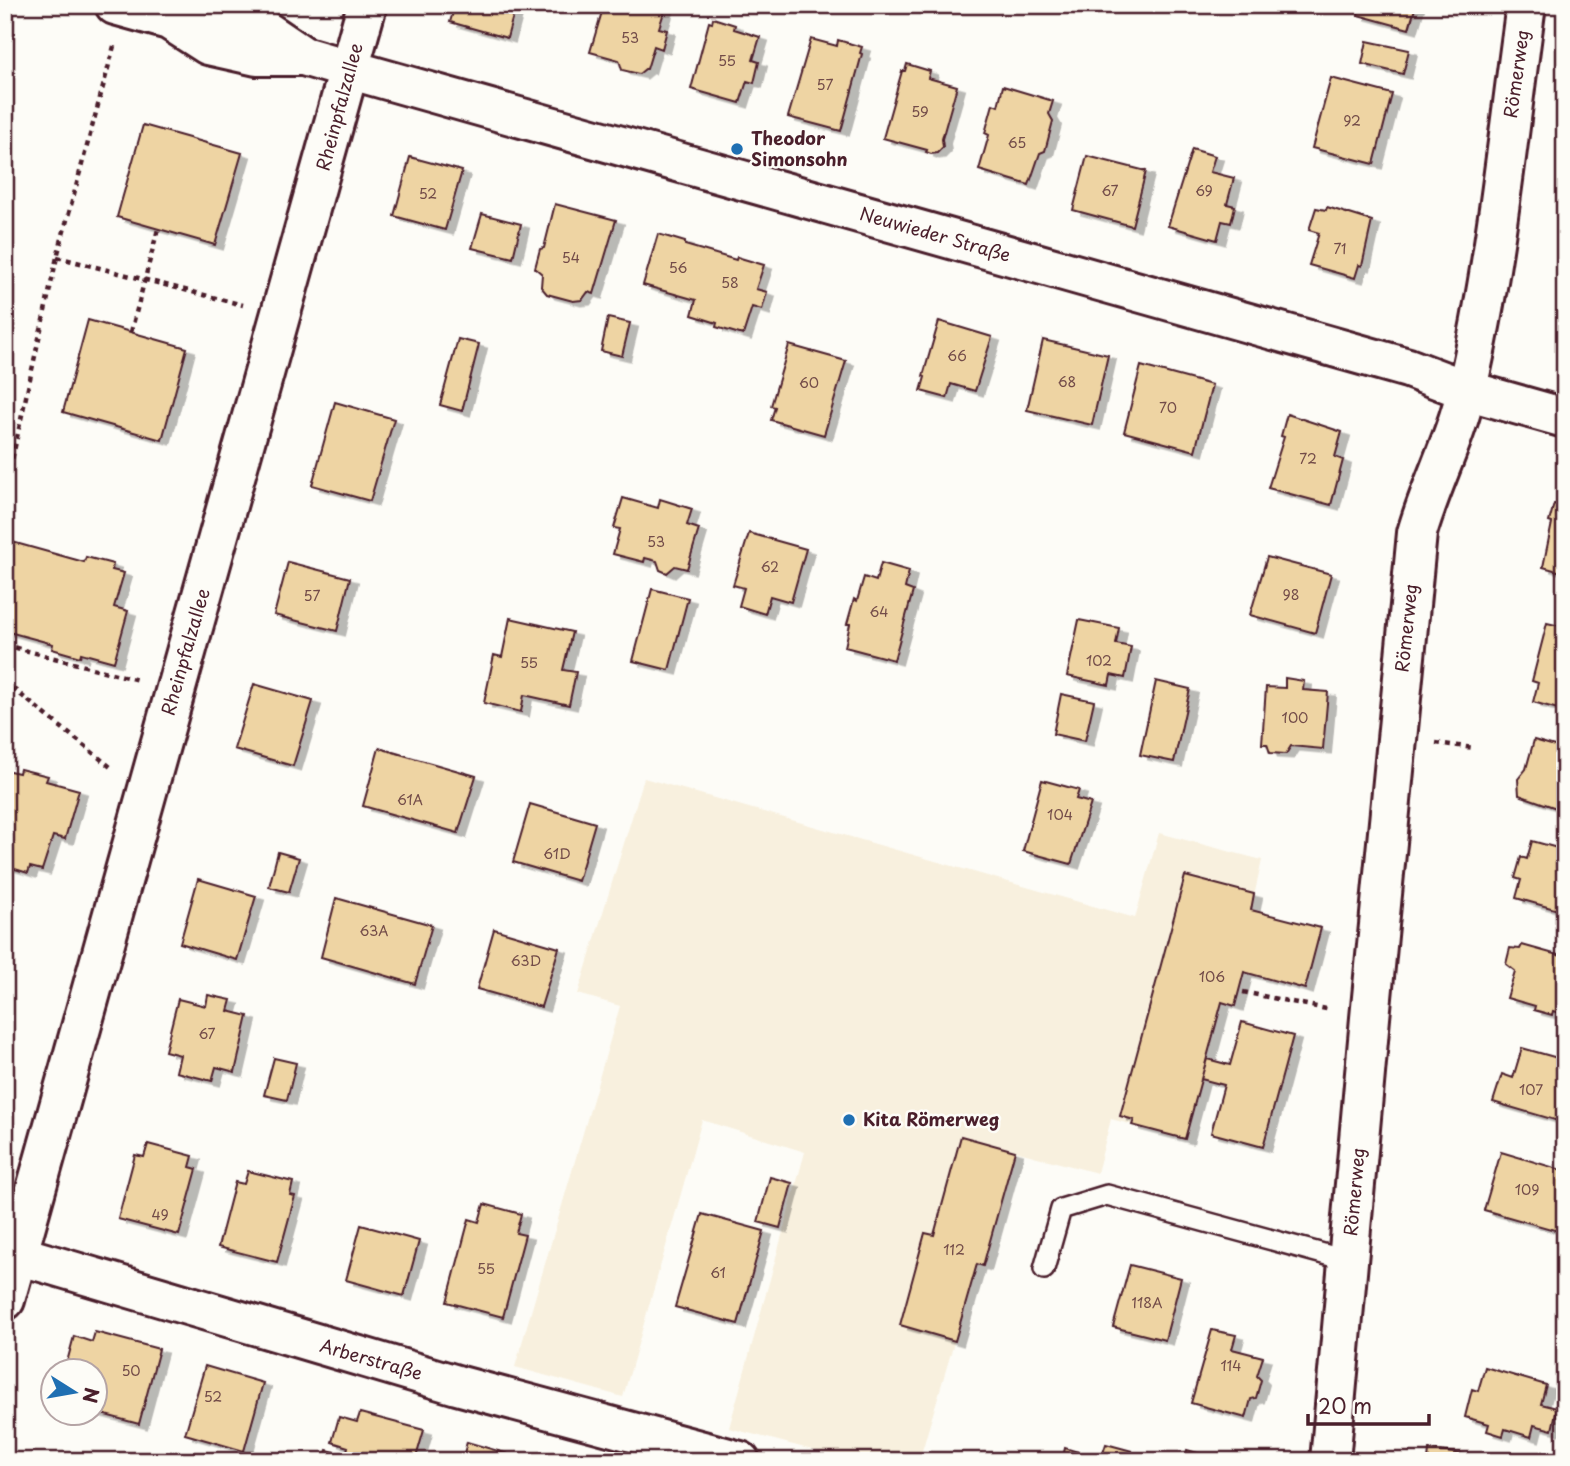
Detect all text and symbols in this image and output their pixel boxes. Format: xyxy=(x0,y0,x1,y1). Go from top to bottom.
house number: 53 xyxy=(621,27,639,48)
street label: Römerweg xyxy=(1496,28,1535,120)
street label: Rheinpfalzallee xyxy=(308,39,369,174)
house number: 55 xyxy=(718,50,736,71)
house number: 57 xyxy=(817,74,833,95)
house number: 59 xyxy=(911,101,929,122)
house number: 92 xyxy=(1343,110,1361,131)
place label: Theodor Simonsohn xyxy=(751,124,848,172)
house number: 65 xyxy=(1008,132,1026,153)
marker: Theodor Simonsohn xyxy=(729,141,745,157)
house number: 67 xyxy=(1101,180,1119,201)
house number: 69 xyxy=(1195,180,1213,201)
house number: 52 xyxy=(419,183,437,204)
street label: Neuwieder Straße xyxy=(857,199,1014,268)
house number: 71 xyxy=(1333,238,1347,259)
house number: 54 xyxy=(562,247,580,268)
house number: 56 xyxy=(669,257,688,278)
house number: 58 xyxy=(721,272,739,293)
house number: 66 xyxy=(947,345,967,366)
house number: 68 xyxy=(1058,371,1076,392)
house number: 60 xyxy=(799,372,819,393)
house number: 70 xyxy=(1159,397,1177,418)
house number: 72 xyxy=(1299,448,1317,469)
house number: 53 xyxy=(647,531,665,552)
house number: 62 xyxy=(761,556,779,577)
street label: Römerweg xyxy=(1387,582,1424,674)
house number: 98 xyxy=(1283,584,1299,605)
street label: Rheinpfalzallee xyxy=(153,585,216,718)
house number: 57 xyxy=(304,585,320,606)
house number: 64 xyxy=(869,601,889,622)
house number: 102 xyxy=(1086,650,1112,671)
house number: 55 xyxy=(520,652,538,673)
house number: 100 xyxy=(1282,707,1308,728)
house number: 61A xyxy=(397,789,423,810)
house number: 104 xyxy=(1047,804,1073,825)
house number: 61D xyxy=(543,843,571,864)
house number: 63A xyxy=(360,920,388,941)
house number: 63D xyxy=(511,950,541,971)
house number: 106 xyxy=(1199,966,1225,987)
house number: 67 xyxy=(198,1023,216,1044)
house number: 107 xyxy=(1519,1079,1543,1100)
place label: Kita Römerweg xyxy=(863,1105,1000,1132)
marker: Kita Römerweg xyxy=(841,1112,857,1128)
street label: Römerweg xyxy=(1336,1146,1371,1237)
house number: 109 xyxy=(1515,1179,1539,1200)
house number: 49 xyxy=(151,1204,169,1225)
house number: 112 xyxy=(943,1239,965,1260)
house number: 55 xyxy=(477,1258,495,1279)
house number: 61 xyxy=(710,1262,726,1283)
house number: 118A xyxy=(1131,1292,1163,1313)
street label: Arberstraße xyxy=(317,1331,426,1386)
house number: 114 xyxy=(1221,1355,1242,1376)
north arrow xyxy=(38,1358,108,1428)
house number: 50 xyxy=(121,1360,141,1381)
scale bar xyxy=(1308,1382,1428,1426)
text: N xyxy=(76,1385,107,1405)
house number: 52 xyxy=(204,1386,222,1407)
text: 20 m xyxy=(1318,1389,1372,1421)

